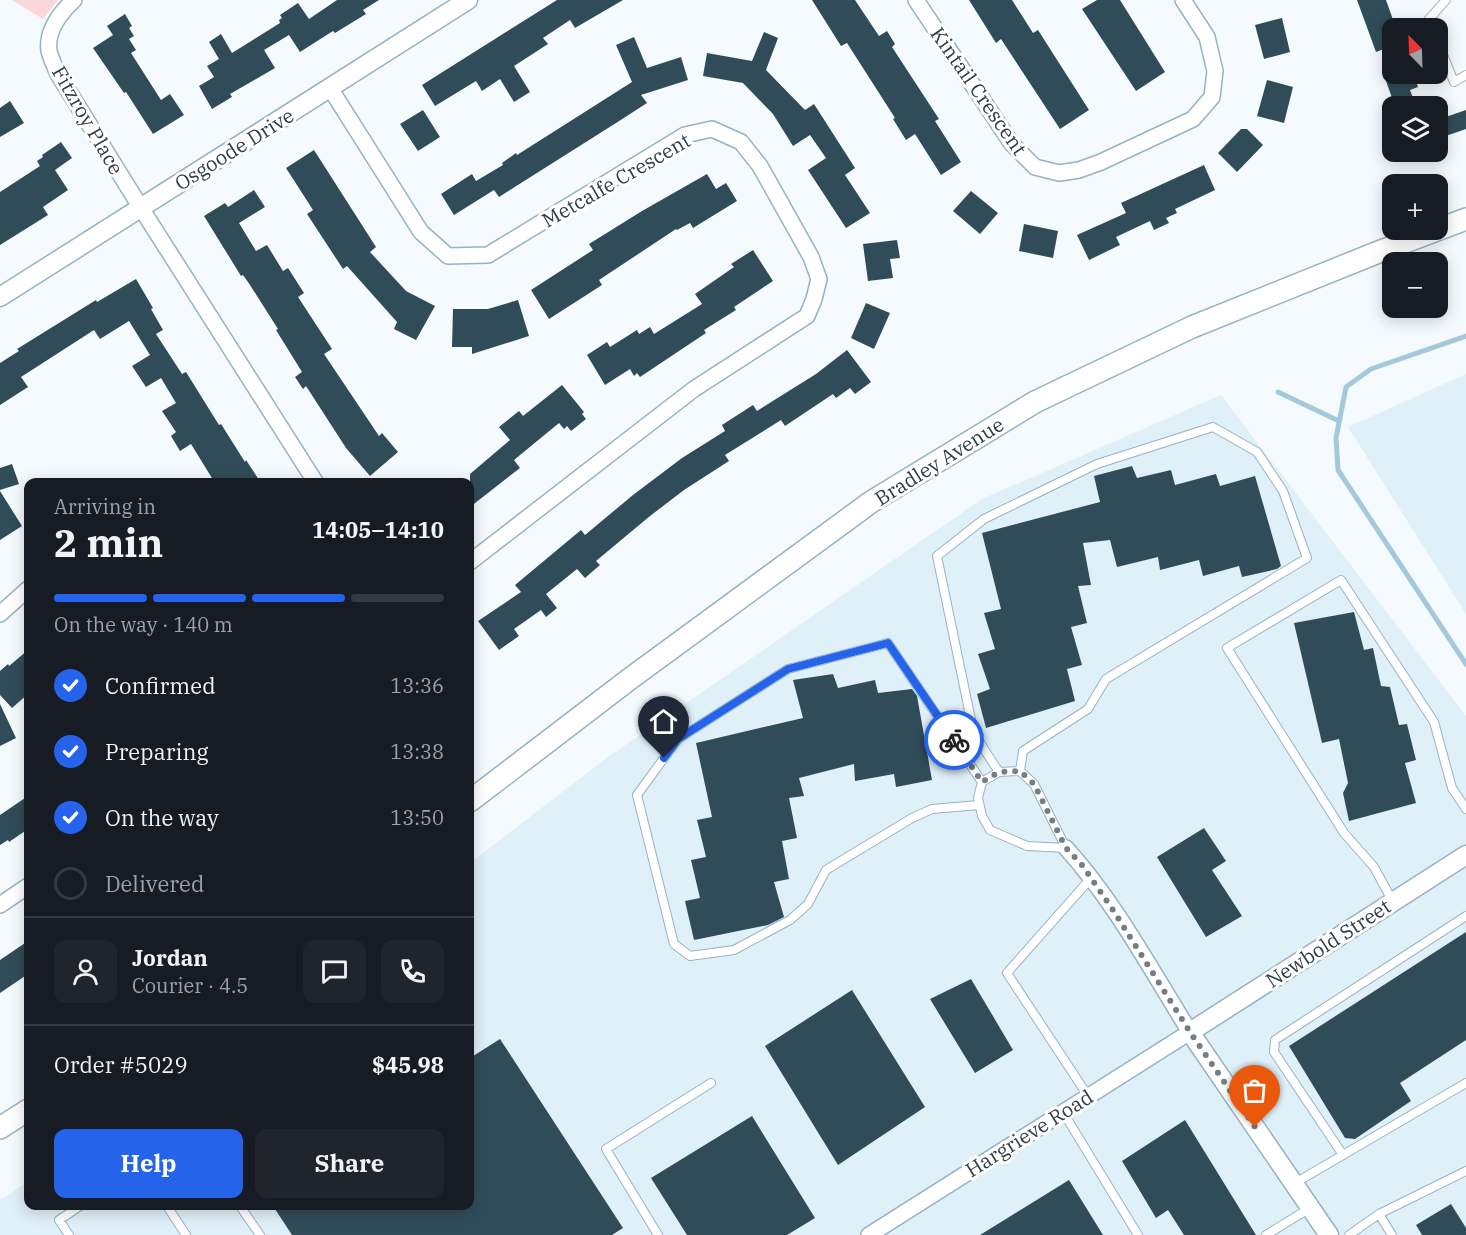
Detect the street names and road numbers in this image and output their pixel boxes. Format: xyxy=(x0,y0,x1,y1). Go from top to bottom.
street label: Kintail Crescent xyxy=(925,21,1033,161)
street label: Fitzroy Place xyxy=(46,61,130,179)
street label: Osgoode Drive xyxy=(169,102,299,196)
street label: Metcalfe Crescent xyxy=(537,127,695,233)
street label: Bradley Avenue xyxy=(869,410,1009,512)
street label: Newbold Street xyxy=(1260,892,1396,994)
street label: Hargrieve Road xyxy=(960,1083,1098,1183)

